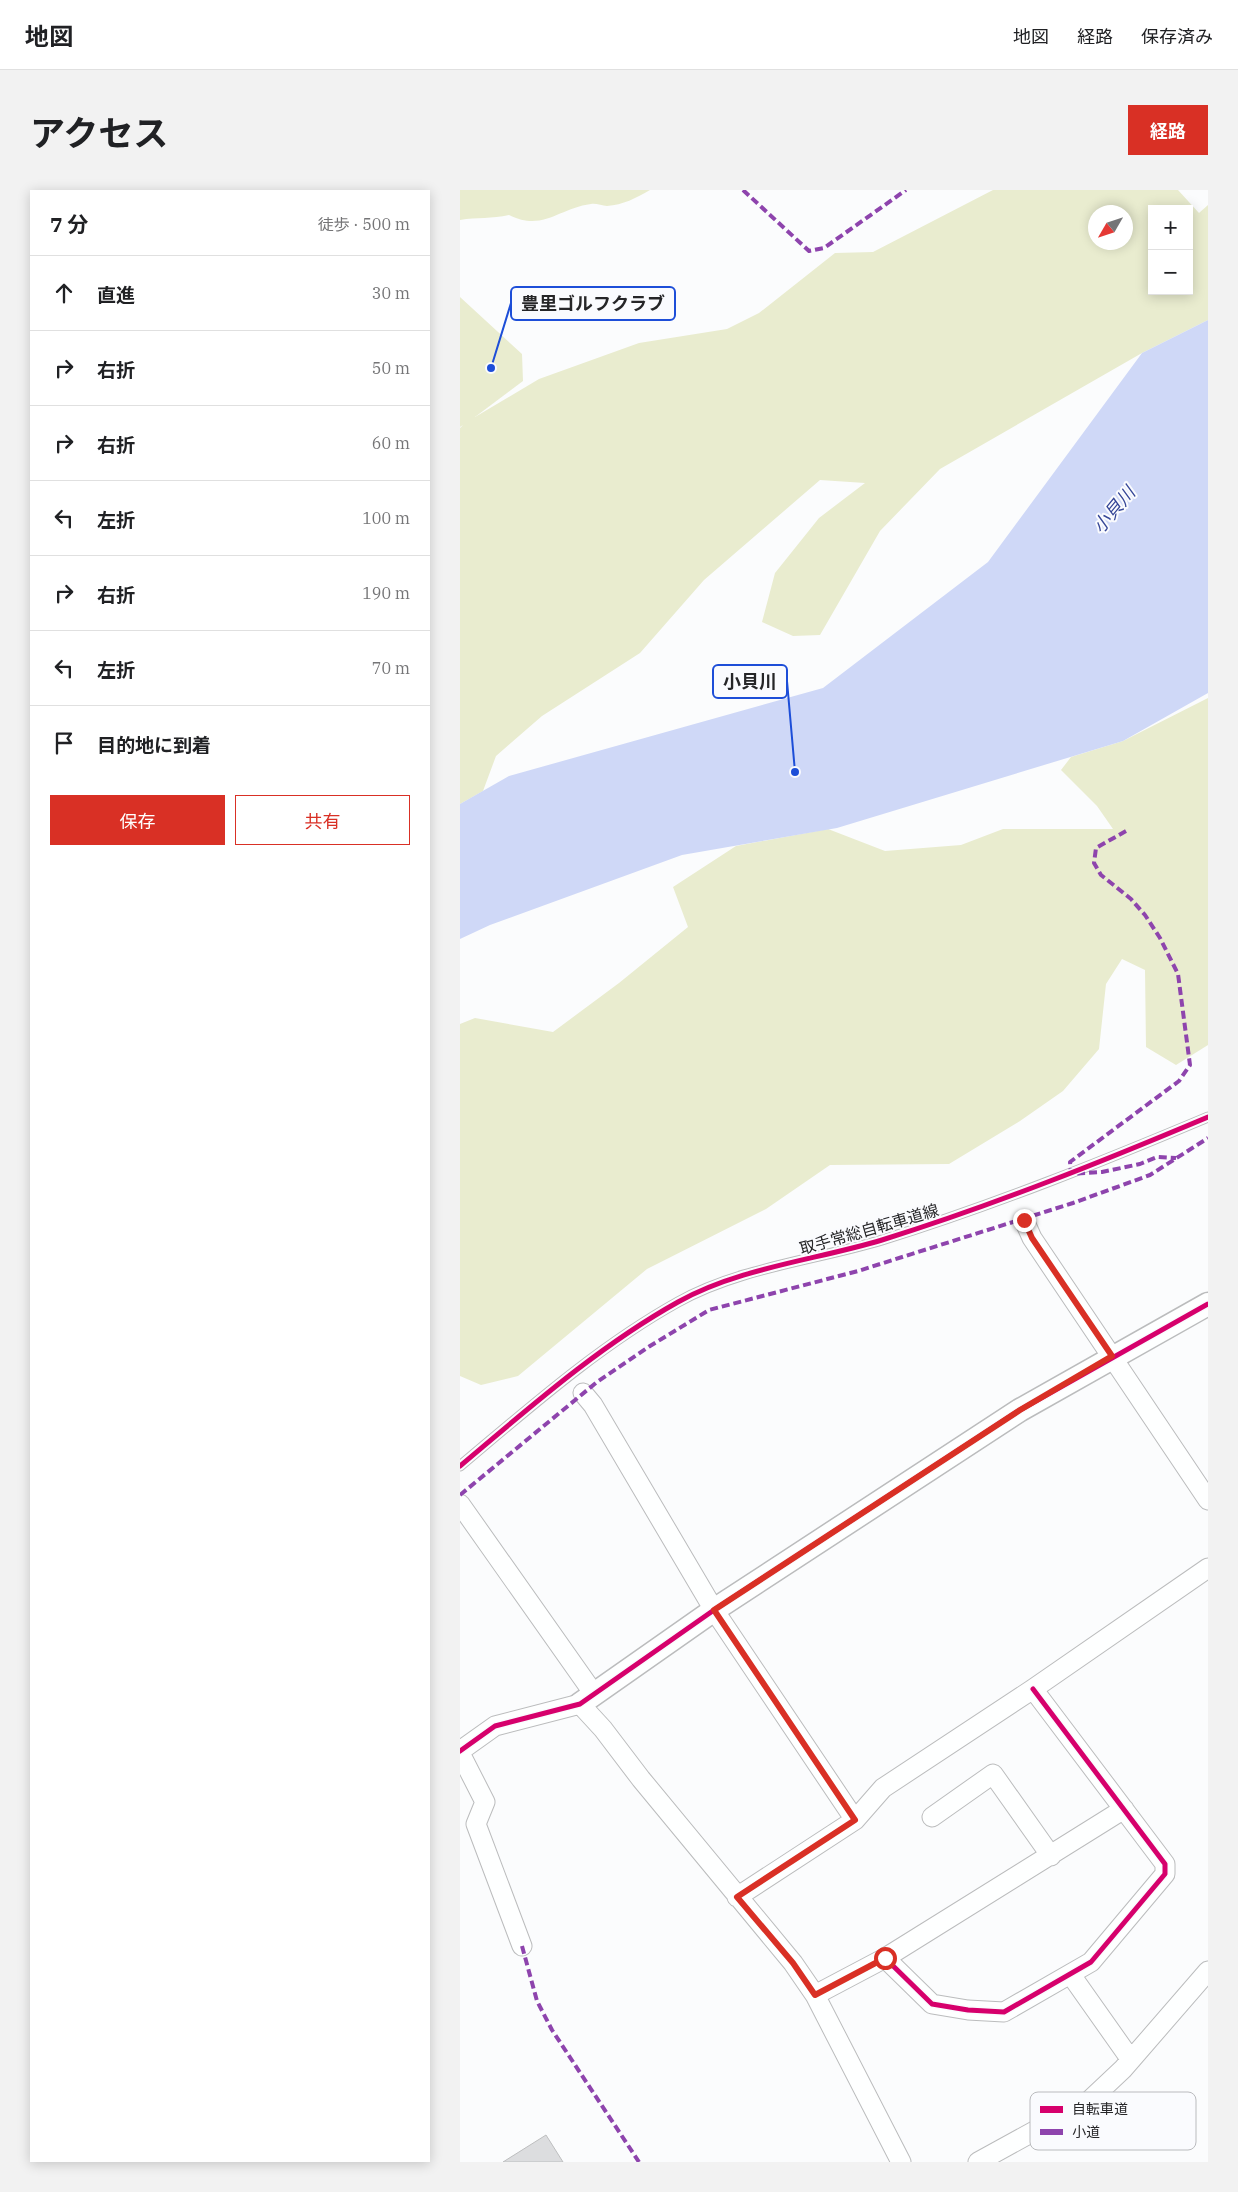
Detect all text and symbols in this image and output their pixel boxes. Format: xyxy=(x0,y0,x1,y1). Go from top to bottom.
text: 地図 xyxy=(25,20,73,52)
text: 地図 xyxy=(1013,25,1049,48)
text: 経路 xyxy=(1077,25,1113,48)
text: 保存済み xyxy=(1141,25,1213,48)
button: 経路 xyxy=(1128,105,1208,155)
text: アクセス xyxy=(30,110,168,156)
north arrow xyxy=(1088,205,1133,250)
map controls xyxy=(1148,205,1193,295)
button: + xyxy=(1148,205,1193,250)
text: 7 分 xyxy=(50,210,88,238)
text: 徒歩 · 500 m xyxy=(318,214,410,234)
button: − xyxy=(1148,250,1193,295)
icon: ahead xyxy=(50,279,78,307)
text: 直進 xyxy=(97,283,135,307)
text: 30 m xyxy=(372,283,410,303)
callout: 豊里ゴルフクラブ xyxy=(511,287,675,320)
text: 豊里ゴルフクラブ xyxy=(521,292,665,315)
icon: right xyxy=(50,354,78,382)
text: 右折 xyxy=(97,358,135,382)
text: 50 m xyxy=(372,358,410,378)
icon: right xyxy=(50,429,78,457)
text: 右折 xyxy=(97,433,135,457)
text: 60 m xyxy=(372,433,410,453)
water label: 小貝川 xyxy=(1087,480,1141,538)
icon: left xyxy=(50,504,78,532)
text: 左折 xyxy=(97,508,135,532)
text: 100 m xyxy=(362,508,410,528)
icon: right xyxy=(50,579,78,607)
text: 右折 xyxy=(97,583,135,607)
text: 190 m xyxy=(362,583,410,603)
icon: left xyxy=(50,654,78,682)
text: 左折 xyxy=(97,658,135,682)
text: 70 m xyxy=(372,658,410,678)
callout: 小貝川 xyxy=(713,665,787,698)
text: 小貝川 xyxy=(723,670,777,693)
icon: arrive xyxy=(50,729,78,757)
text: 目的地に到着 xyxy=(97,733,211,757)
button: 保存 xyxy=(50,795,225,845)
button: 共有 xyxy=(235,795,410,845)
street label: 取手常総自転車道線 xyxy=(797,1200,941,1258)
route end xyxy=(1013,1209,1036,1232)
route start xyxy=(874,1947,897,1970)
legend xyxy=(1030,2092,1196,2150)
text: 自転車道 xyxy=(1072,2100,1128,2118)
text: 小道 xyxy=(1072,2123,1100,2141)

